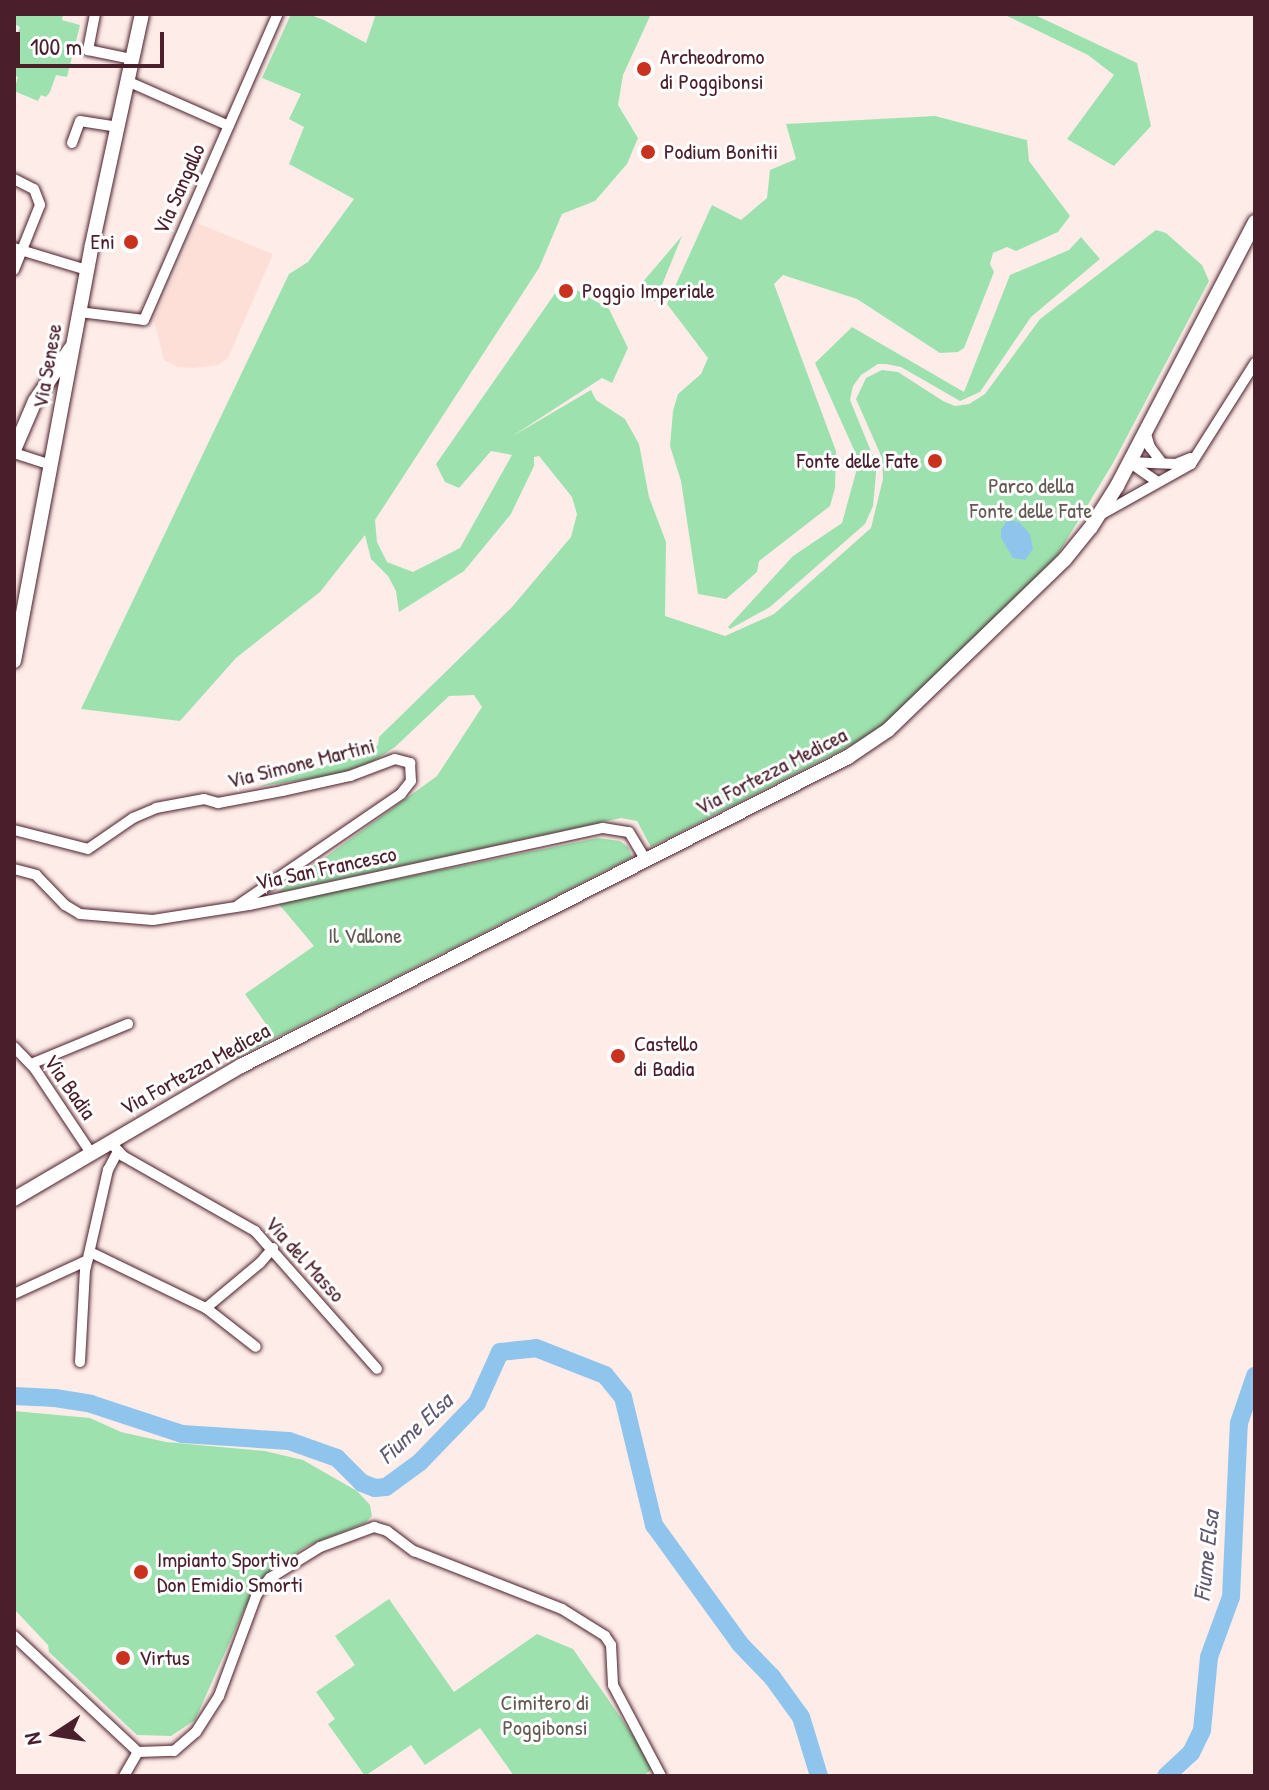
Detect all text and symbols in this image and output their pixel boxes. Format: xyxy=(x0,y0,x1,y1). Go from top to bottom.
scale bar xyxy=(20,16,168,66)
text: 100 m xyxy=(30,30,82,62)
place label: Archeodromo di Poggibonsi xyxy=(660,43,764,94)
marker: Archeodromo di Poggibonsi xyxy=(635,60,653,78)
place label: Podium Bonitii xyxy=(664,139,778,165)
street label: Via Sangallo xyxy=(147,140,211,238)
marker: Podium Bonitii xyxy=(639,143,657,161)
place label: Eni xyxy=(90,229,115,255)
marker: Eni xyxy=(122,233,140,251)
place label: Poggio Imperiale xyxy=(582,278,715,304)
marker: Poggio Imperiale xyxy=(557,282,575,300)
street label: Via Senese xyxy=(27,321,67,411)
place label: Fonte delle Fate xyxy=(797,448,919,474)
marker: Fonte delle Fate xyxy=(926,452,944,470)
park label: Parco della Fonte delle Fate xyxy=(970,472,1092,524)
street label: Via Fortezza Medicea xyxy=(691,721,851,821)
street label: Via Simone Martini xyxy=(224,732,378,794)
street label: Via San Francesco xyxy=(253,840,399,896)
park label: Il Vallone xyxy=(328,923,402,949)
street label: Via Fortezza Medicea xyxy=(116,1017,274,1121)
place label: Castello di Badia xyxy=(634,1030,698,1082)
marker: Castello di Badia xyxy=(609,1047,627,1065)
street label: Via Badia xyxy=(38,1050,102,1124)
street label: Via del Masso xyxy=(259,1211,351,1307)
water label: Fiume Elsa xyxy=(372,1386,458,1470)
water label: Fiume Elsa xyxy=(1187,1509,1225,1603)
place label: Impianto Sportivo Don Emidio Smorti xyxy=(157,1546,303,1598)
marker: Impianto Sportivo Don Emidio Smorti xyxy=(132,1563,150,1581)
place label: Virtus xyxy=(139,1645,190,1671)
marker: Virtus xyxy=(114,1649,132,1667)
park label: Cimitero di Poggibonsi xyxy=(500,1689,590,1740)
north arrow xyxy=(16,1694,96,1774)
text: N xyxy=(17,1730,48,1748)

